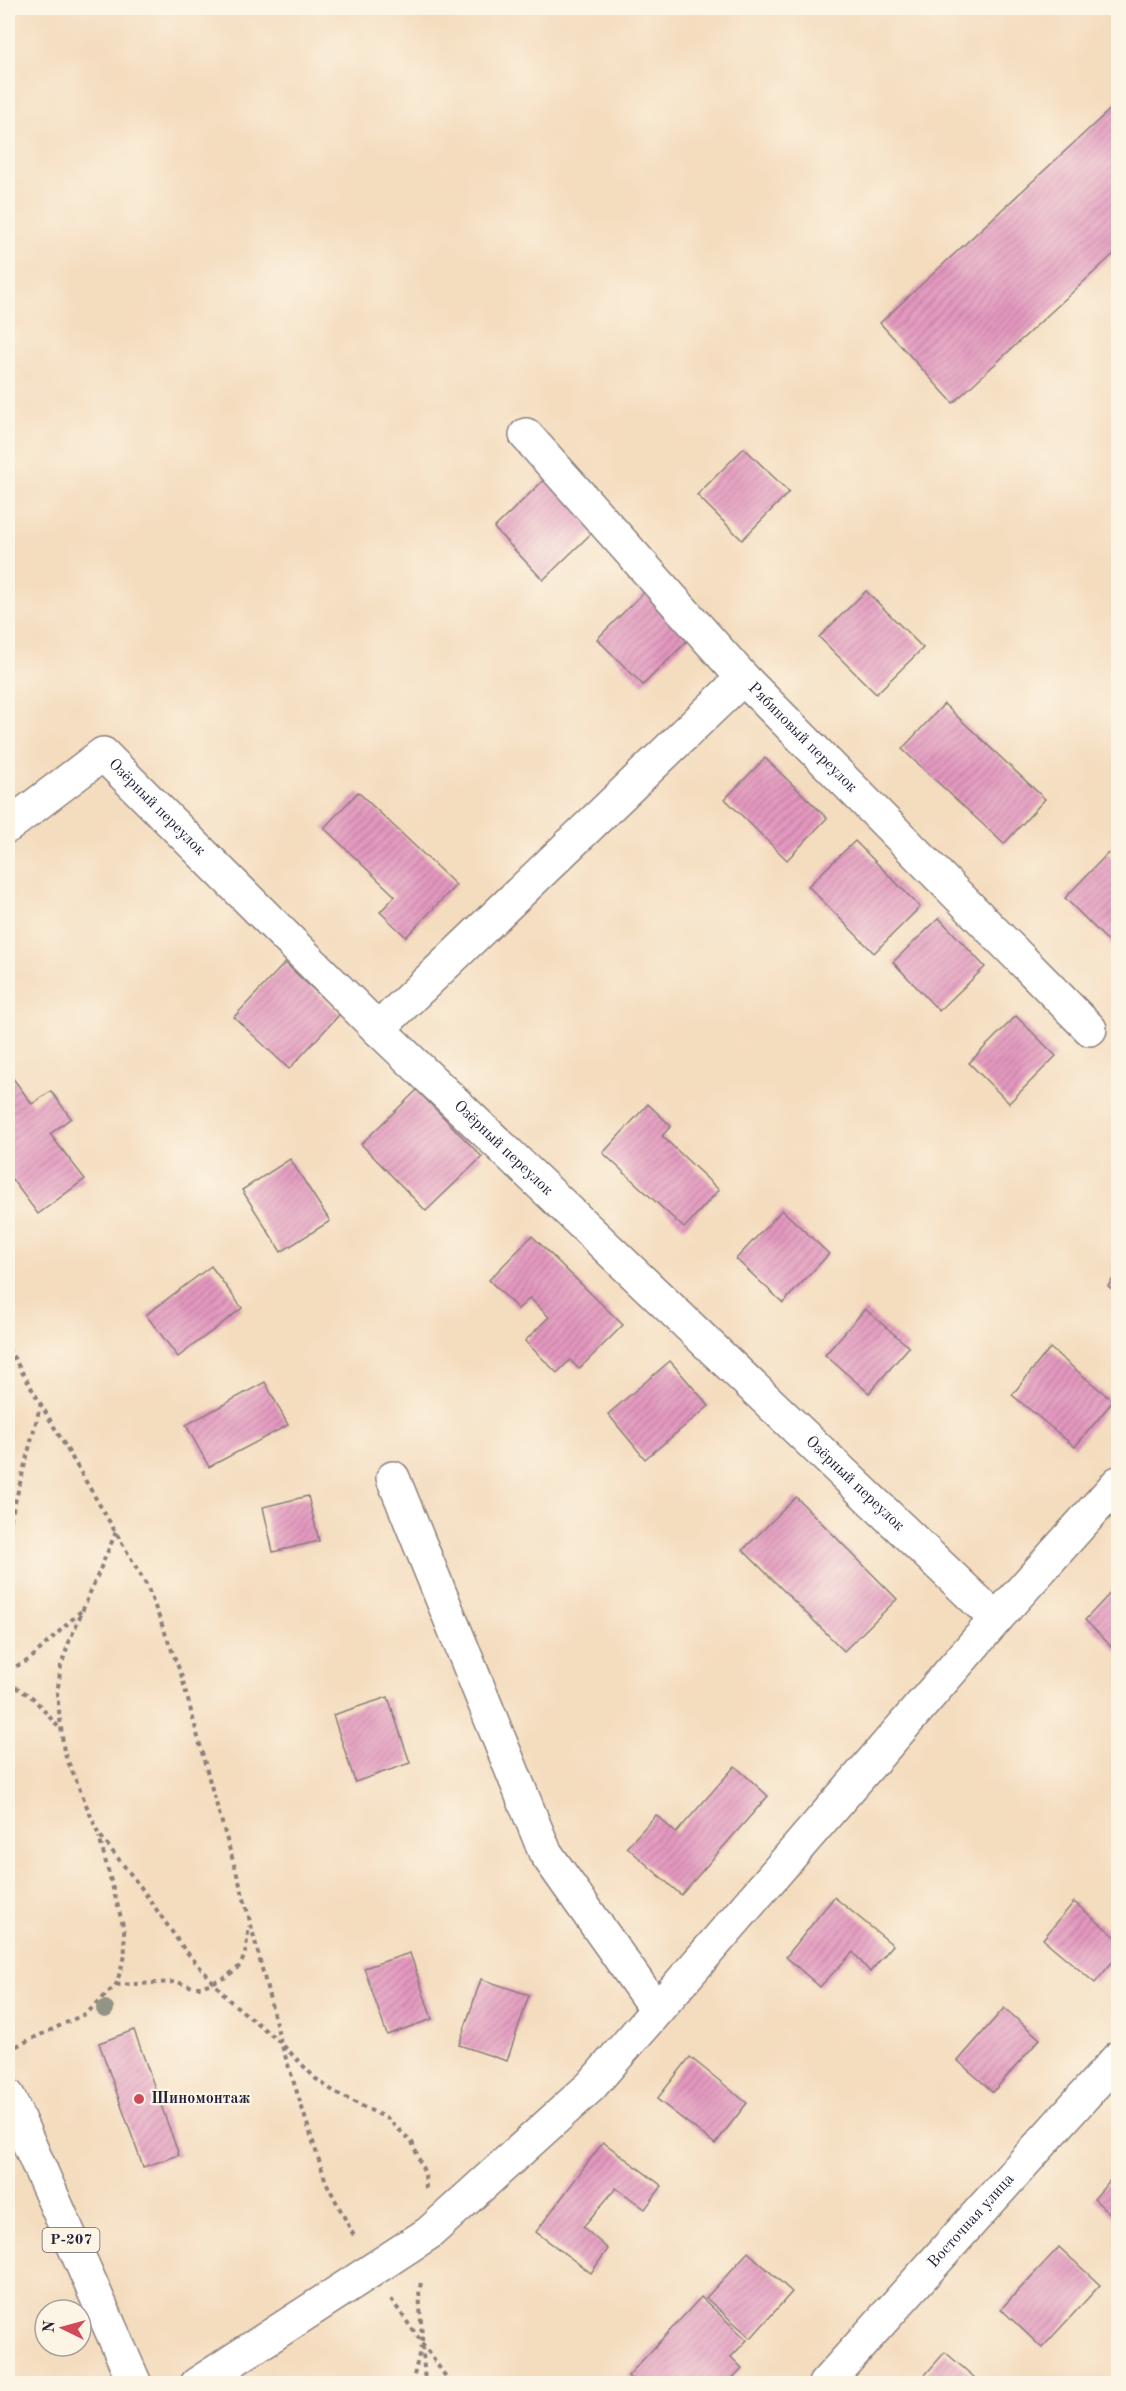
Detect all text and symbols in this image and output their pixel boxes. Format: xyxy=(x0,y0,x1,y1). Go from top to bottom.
street label: Рябиновый переулок xyxy=(745,680,860,796)
street label: Озёрный переулок xyxy=(105,756,208,859)
street label: Озёрный переулок xyxy=(451,1098,556,1199)
street label: Озёрный переулок xyxy=(802,1433,907,1535)
place label: Шиномонтаж xyxy=(151,2091,251,2107)
marker: Шиномонтаж xyxy=(132,2092,146,2106)
street label: Восточная улица xyxy=(925,2171,1017,2271)
road number: Р-207 xyxy=(42,2228,100,2252)
north arrow xyxy=(33,2298,93,2358)
text: N xyxy=(42,2319,59,2334)

